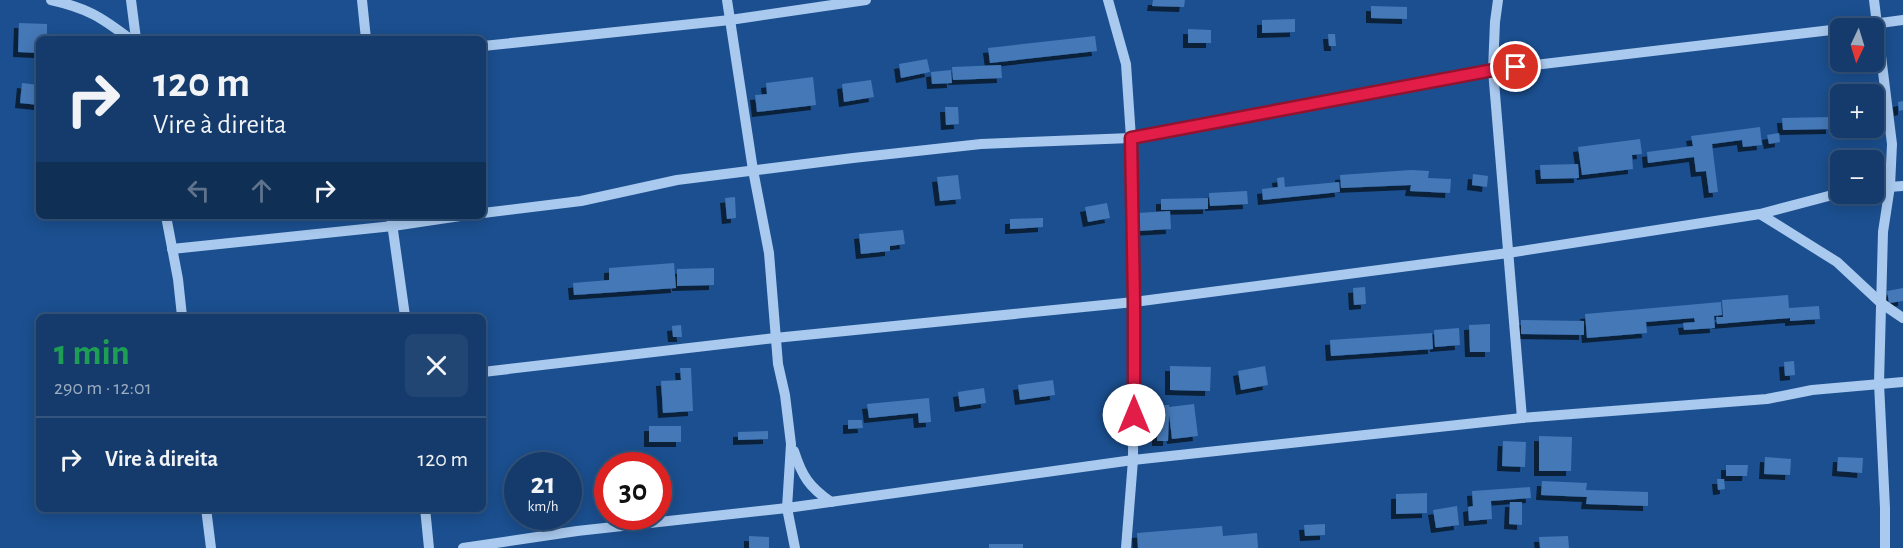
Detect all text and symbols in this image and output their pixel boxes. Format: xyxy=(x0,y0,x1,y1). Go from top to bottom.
north arrow xyxy=(1830,18,1884,72)
map controls xyxy=(1830,18,1884,204)
pin xyxy=(1490,41,1541,92)
icon: arrive xyxy=(1499,50,1532,83)
icon: right xyxy=(54,60,132,138)
text: 120 m xyxy=(153,62,250,104)
button: + xyxy=(1830,84,1884,138)
text: Vire à direita xyxy=(153,111,287,138)
button: − xyxy=(1830,150,1884,204)
icon: left xyxy=(182,174,215,207)
icon: ahead xyxy=(245,174,278,207)
icon: right xyxy=(308,174,341,207)
button: close xyxy=(405,334,468,397)
text: 1 min xyxy=(54,335,130,371)
text: 290 m · 12:01 xyxy=(54,378,152,398)
position arrow xyxy=(1102,383,1166,447)
icon: right xyxy=(54,443,87,476)
text: Vire à direita xyxy=(105,448,218,470)
text: 120 m xyxy=(418,448,468,470)
speed limit sign: 30 xyxy=(594,452,672,530)
text: 21 xyxy=(531,469,555,499)
text: km/h xyxy=(528,499,558,514)

